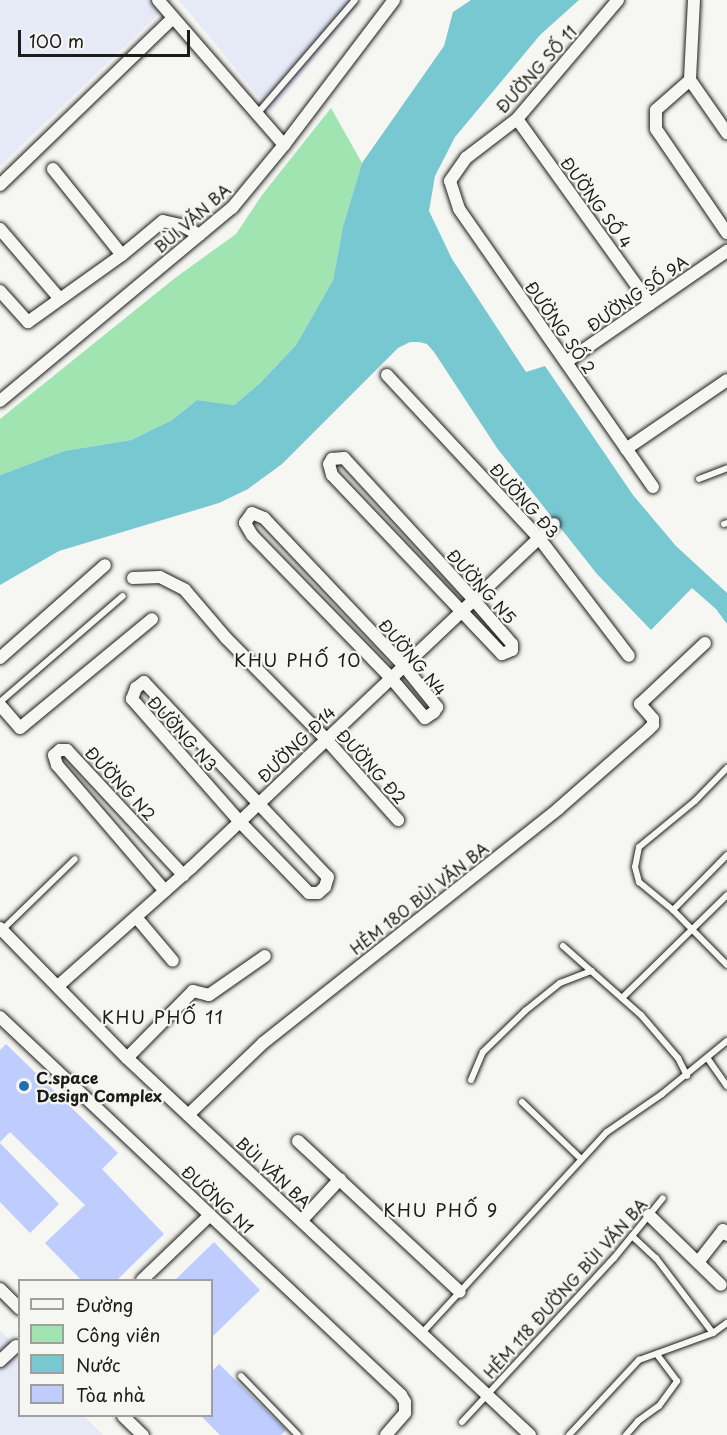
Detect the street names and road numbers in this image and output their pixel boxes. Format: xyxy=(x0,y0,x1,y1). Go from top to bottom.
street label: ĐƯỜNG SỐ 11 xyxy=(491,21,581,117)
street label: ĐƯỜNG SỐ 4 xyxy=(557,152,637,252)
street label: BÙI VĂN BA xyxy=(149,179,235,257)
street label: ĐƯỜNG SỐ 9A xyxy=(582,251,692,335)
street label: ĐƯỜNG SỐ 2 xyxy=(522,277,600,377)
street label: ĐƯỜNG Đ3 xyxy=(486,459,564,541)
street label: ĐƯỜNG N5 xyxy=(444,545,520,627)
street label: ĐƯỜNG N4 xyxy=(376,615,450,699)
street label: ĐƯỜNG N3 xyxy=(145,692,221,774)
street label: ĐƯỜNG Đ14 xyxy=(253,702,339,786)
street label: ĐƯỜNG Đ2 xyxy=(333,724,411,808)
street label: ĐƯỜNG N2 xyxy=(82,742,160,824)
street label: HẺM 180 BÙI VĂN BA xyxy=(345,837,493,959)
street label: BÙI VĂN BA xyxy=(232,1132,316,1212)
street label: ĐƯỜNG N1 xyxy=(178,1161,258,1237)
street label: HẺM 118 ĐƯỜNG BÙI VĂN BA xyxy=(478,1193,652,1383)

